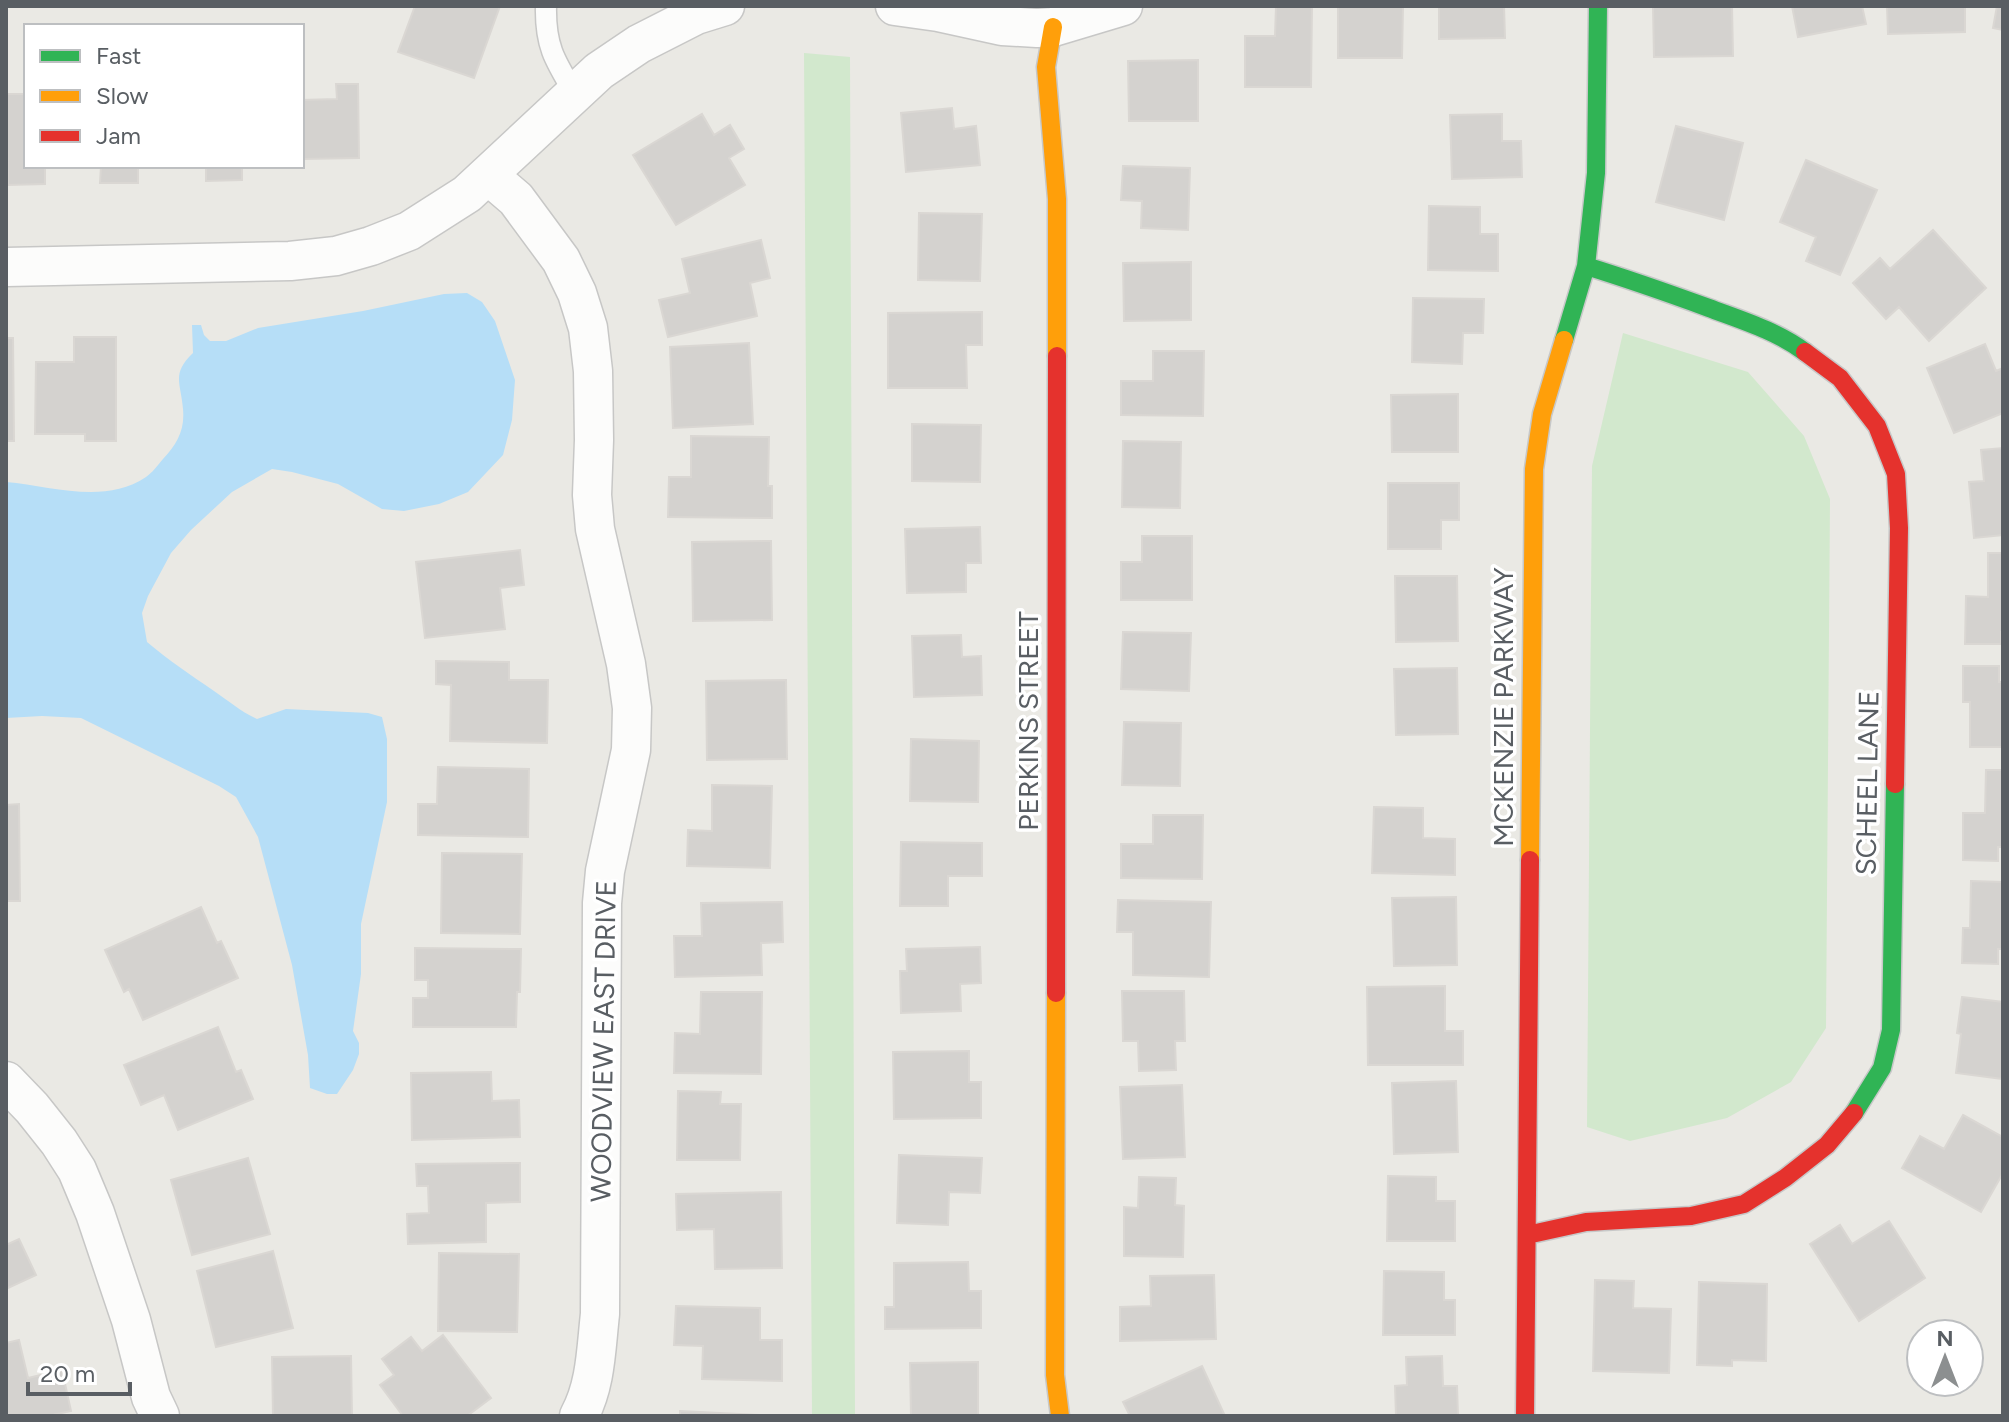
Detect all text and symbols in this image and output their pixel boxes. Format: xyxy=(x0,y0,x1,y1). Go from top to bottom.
legend xyxy=(24,24,304,168)
text: Fast xyxy=(96,41,141,70)
text: Slow xyxy=(96,81,149,110)
text: Jam xyxy=(96,121,141,150)
street label: MCKENZIE PARKWAY xyxy=(1486,567,1520,847)
street label: PERKINS STREET xyxy=(1011,611,1045,831)
street label: SCHEEL LANE xyxy=(1848,690,1886,876)
street label: WOODVIEW EAST DRIVE xyxy=(583,880,623,1202)
north arrow xyxy=(1905,1318,1985,1398)
text: N xyxy=(1936,1325,1954,1352)
scale bar xyxy=(28,1346,130,1396)
text: 20 m xyxy=(40,1359,95,1388)

